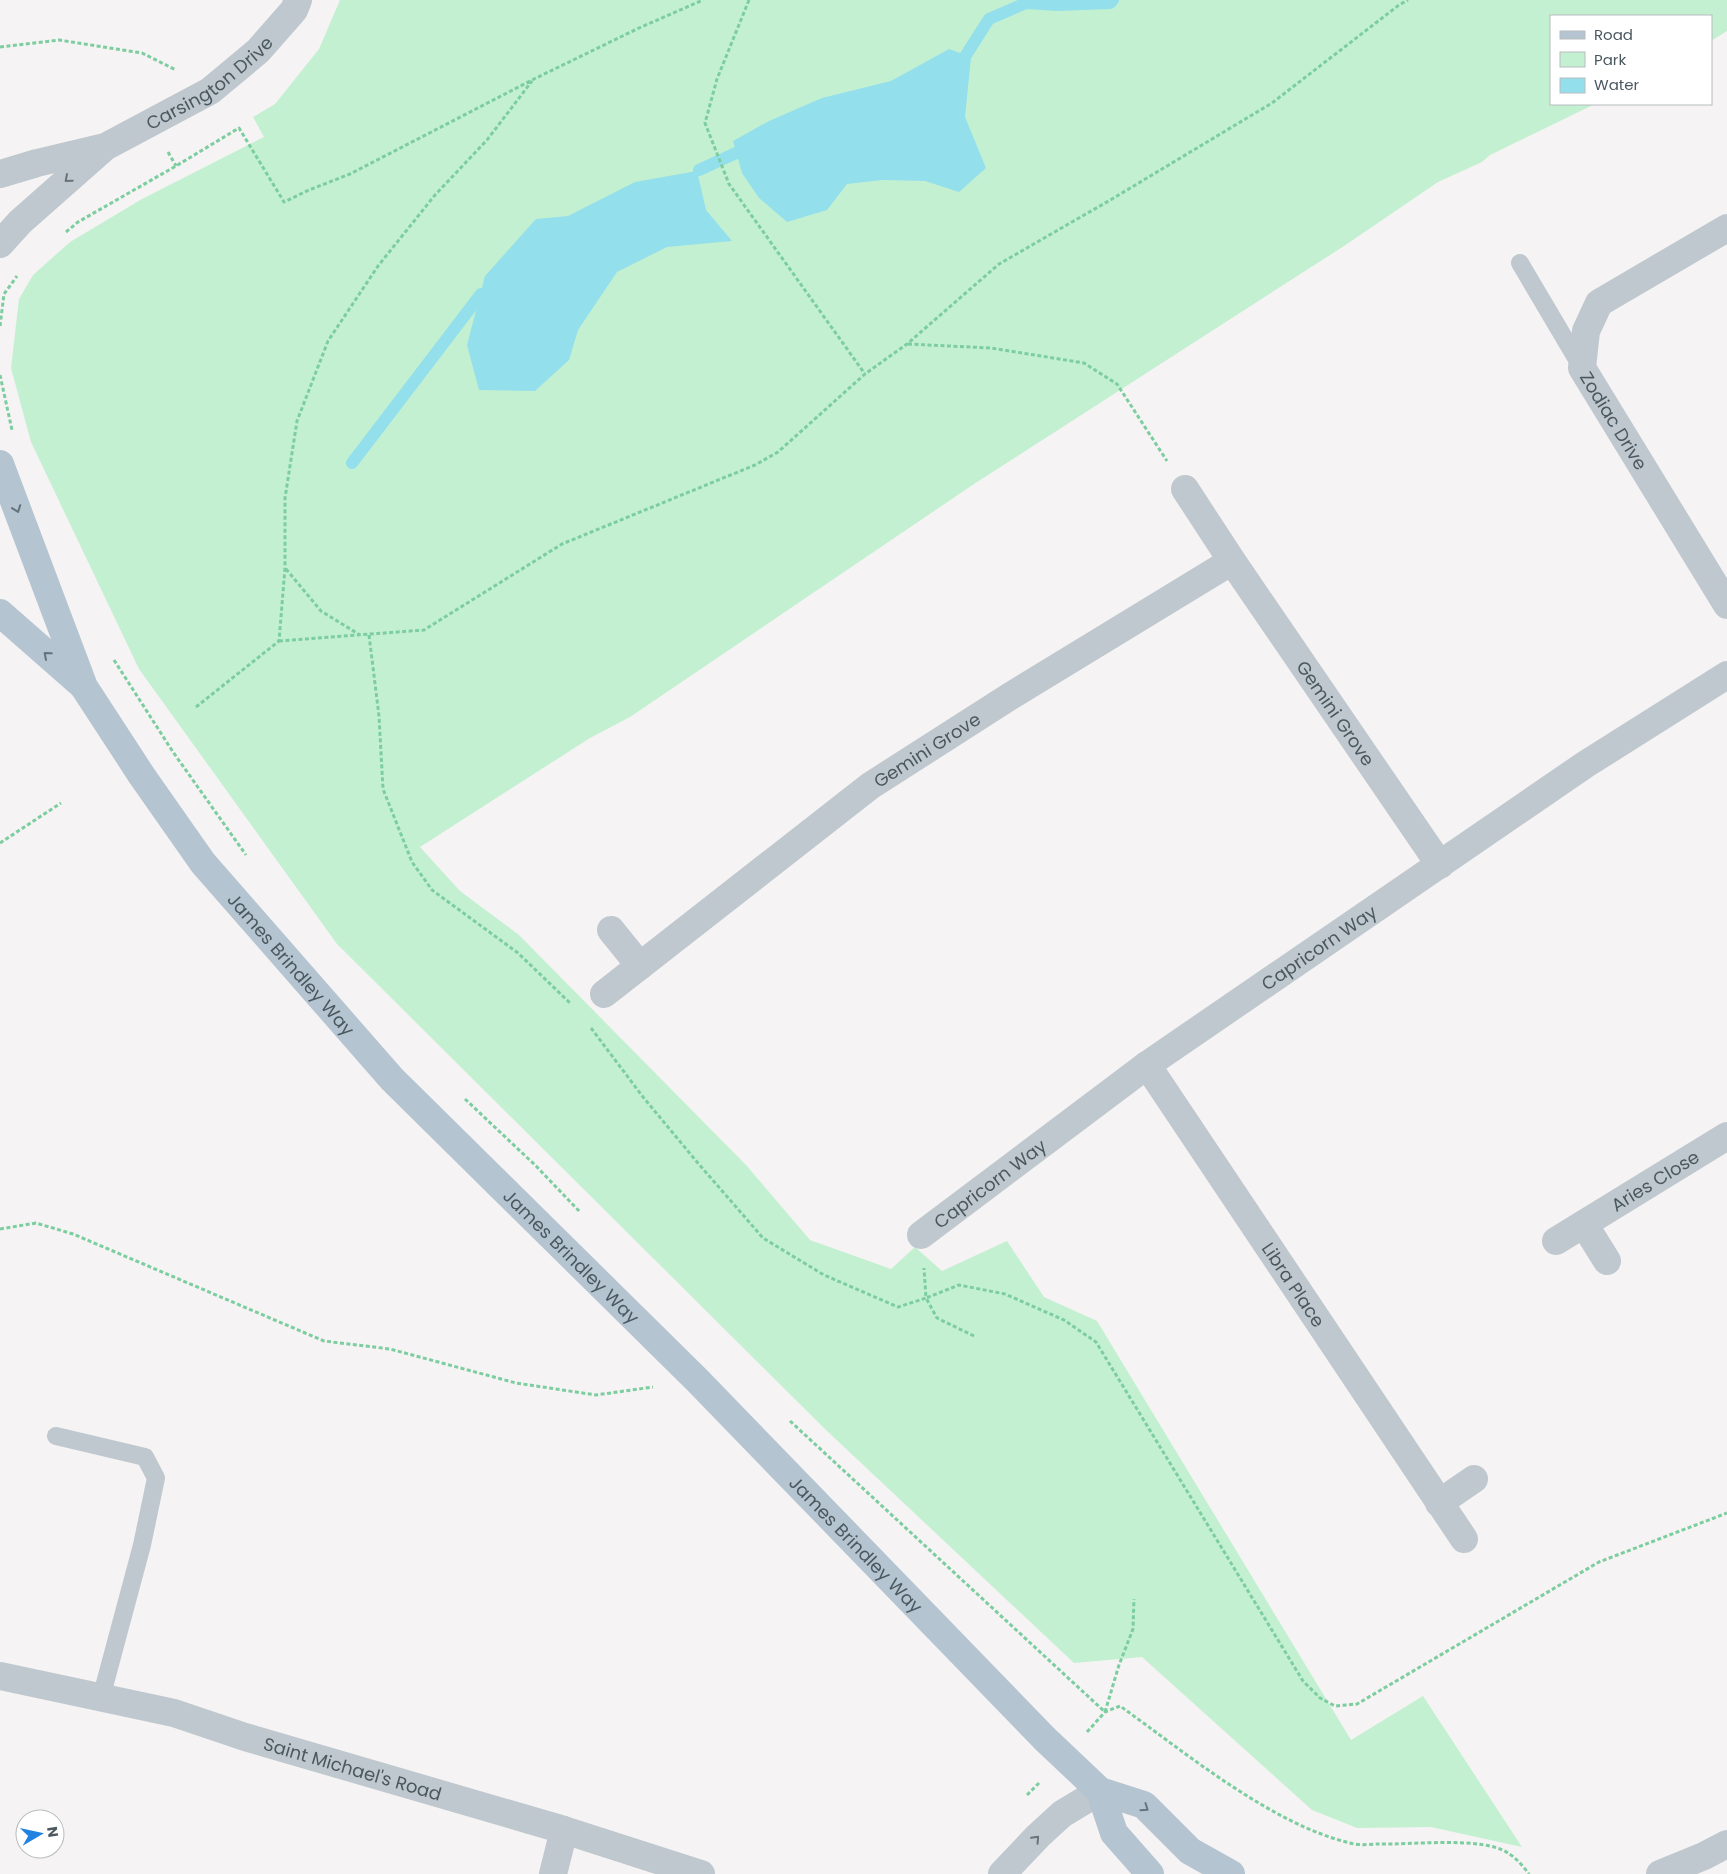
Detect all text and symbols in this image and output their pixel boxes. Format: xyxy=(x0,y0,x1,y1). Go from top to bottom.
legend xyxy=(1550,15,1712,105)
text: Road xyxy=(1594,24,1633,45)
street label: Carsington Drive xyxy=(141,30,278,135)
text: Park xyxy=(1594,49,1626,70)
text: Water xyxy=(1594,74,1640,95)
one-way arrow xyxy=(65,173,74,182)
street label: Zodiac Drive xyxy=(1575,367,1654,474)
one-way arrow xyxy=(11,505,21,513)
one-way arrow xyxy=(44,652,53,660)
street label: Gemini Grove xyxy=(1291,655,1381,770)
street label: Gemini Grove xyxy=(868,706,985,793)
street label: James Brindley Way xyxy=(222,887,361,1041)
street label: Capricorn Way xyxy=(1256,899,1381,996)
street label: Capricorn Way xyxy=(928,1133,1051,1234)
street label: Aries Close xyxy=(1606,1144,1704,1217)
street label: James Brindley Way xyxy=(498,1183,645,1329)
street label: Libra Place xyxy=(1256,1237,1331,1332)
street label: James Brindley Way xyxy=(784,1470,928,1618)
street label: Saint Michael's Road xyxy=(261,1731,445,1806)
one-way arrow xyxy=(1139,1802,1149,1811)
north arrow xyxy=(15,1809,65,1859)
text: N xyxy=(42,1825,64,1839)
one-way arrow xyxy=(1030,1835,1039,1844)

